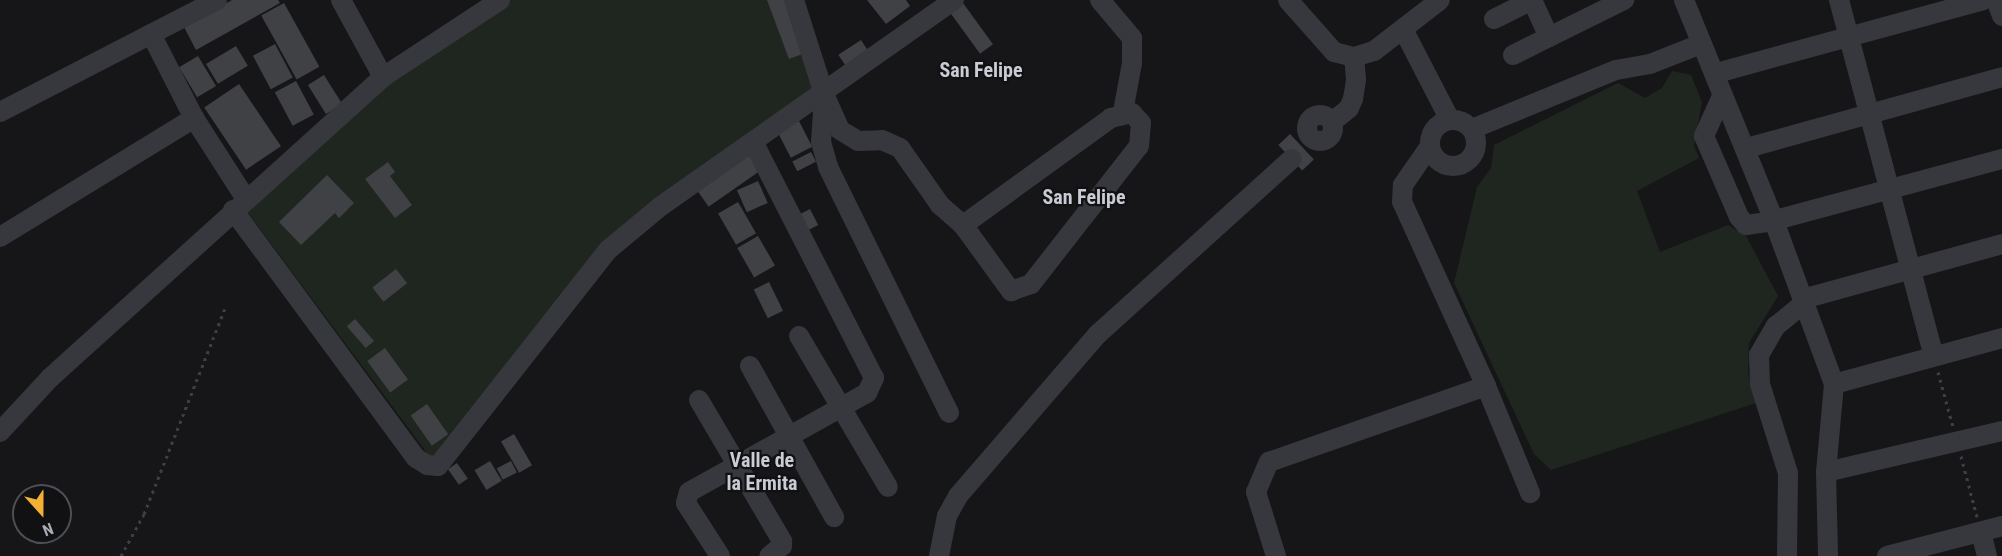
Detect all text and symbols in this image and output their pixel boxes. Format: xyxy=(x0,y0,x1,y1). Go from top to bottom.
district label: San Felipe xyxy=(939,58,1023,82)
district label: San Felipe xyxy=(1042,185,1126,209)
district label: Valle de la Ermita xyxy=(727,448,797,495)
north arrow xyxy=(12,484,72,544)
text: N xyxy=(40,519,56,540)

